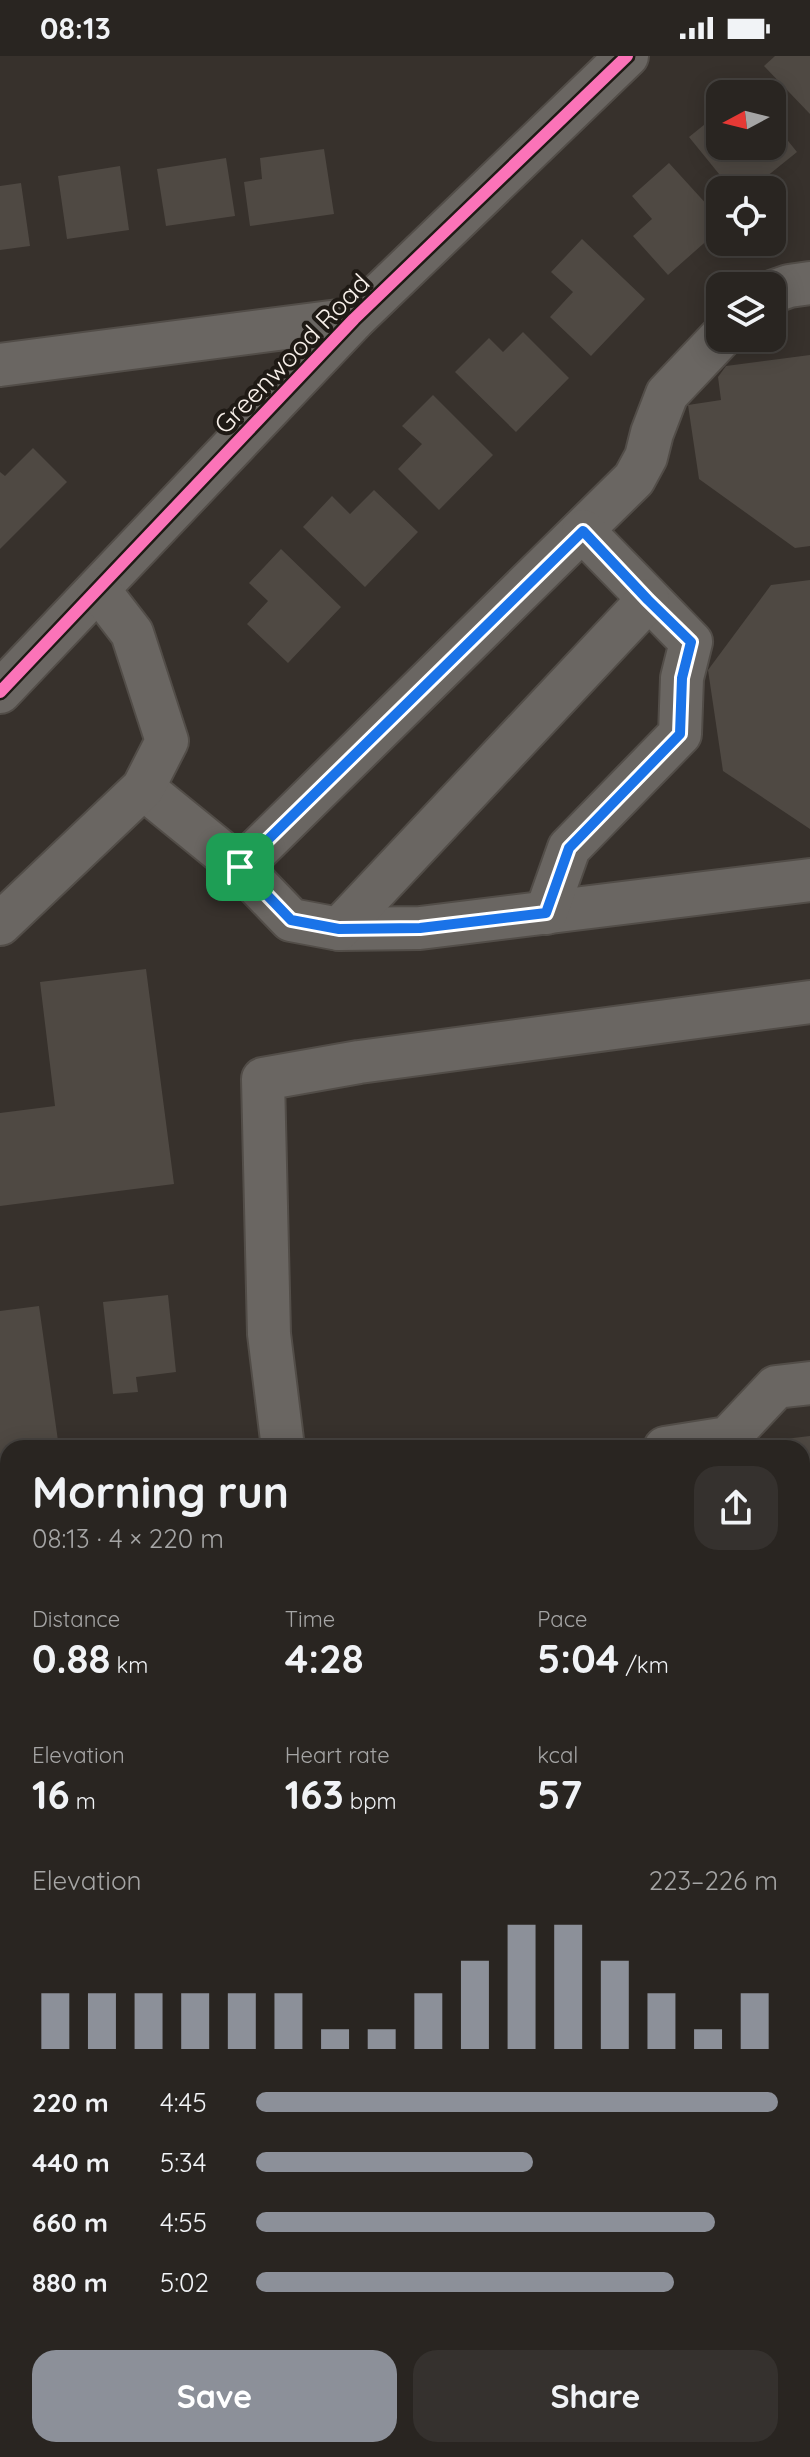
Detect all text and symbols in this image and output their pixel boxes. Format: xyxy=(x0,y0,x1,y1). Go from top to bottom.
text: 08:13 xyxy=(40,9,111,47)
north arrow xyxy=(706,80,786,160)
map controls xyxy=(706,80,786,352)
button: locate xyxy=(706,176,786,256)
street label: Greenwood Road xyxy=(207,267,377,441)
button: layers xyxy=(706,272,786,352)
pin xyxy=(206,833,274,901)
icon: arrive xyxy=(218,845,262,889)
text: Morning run xyxy=(32,1464,289,1519)
button: share xyxy=(694,1466,778,1550)
text: 08:13 · 4 × 220 m xyxy=(32,1522,224,1555)
text: Distance xyxy=(32,1605,120,1633)
text: Time xyxy=(285,1605,335,1633)
text: Pace xyxy=(537,1605,588,1633)
text: 0.88 xyxy=(32,1633,110,1683)
text: 4:28 xyxy=(285,1633,364,1683)
text: 5:04 xyxy=(537,1633,619,1683)
text: km xyxy=(110,1651,148,1679)
text: /km xyxy=(619,1651,669,1679)
text: Elevation xyxy=(32,1741,125,1769)
text: Heart rate xyxy=(285,1741,390,1769)
text: kcal xyxy=(537,1741,578,1769)
text: 16 xyxy=(32,1769,70,1819)
text: 163 xyxy=(285,1769,344,1819)
text: 57 xyxy=(537,1769,582,1819)
text: m xyxy=(70,1787,96,1815)
text: bpm xyxy=(344,1787,397,1815)
text: Elevation xyxy=(32,1864,142,1897)
text: 223–226 m xyxy=(649,1864,778,1897)
text: 220 m xyxy=(32,2086,109,2119)
text: 4:45 xyxy=(160,2086,207,2119)
text: 440 m xyxy=(32,2146,110,2179)
text: 5:34 xyxy=(160,2146,206,2179)
text: 660 m xyxy=(32,2206,108,2239)
text: 4:55 xyxy=(160,2206,207,2239)
text: 880 m xyxy=(32,2266,108,2299)
text: 5:02 xyxy=(160,2266,209,2299)
button: Save xyxy=(32,2350,397,2442)
button: Share xyxy=(413,2350,778,2442)

